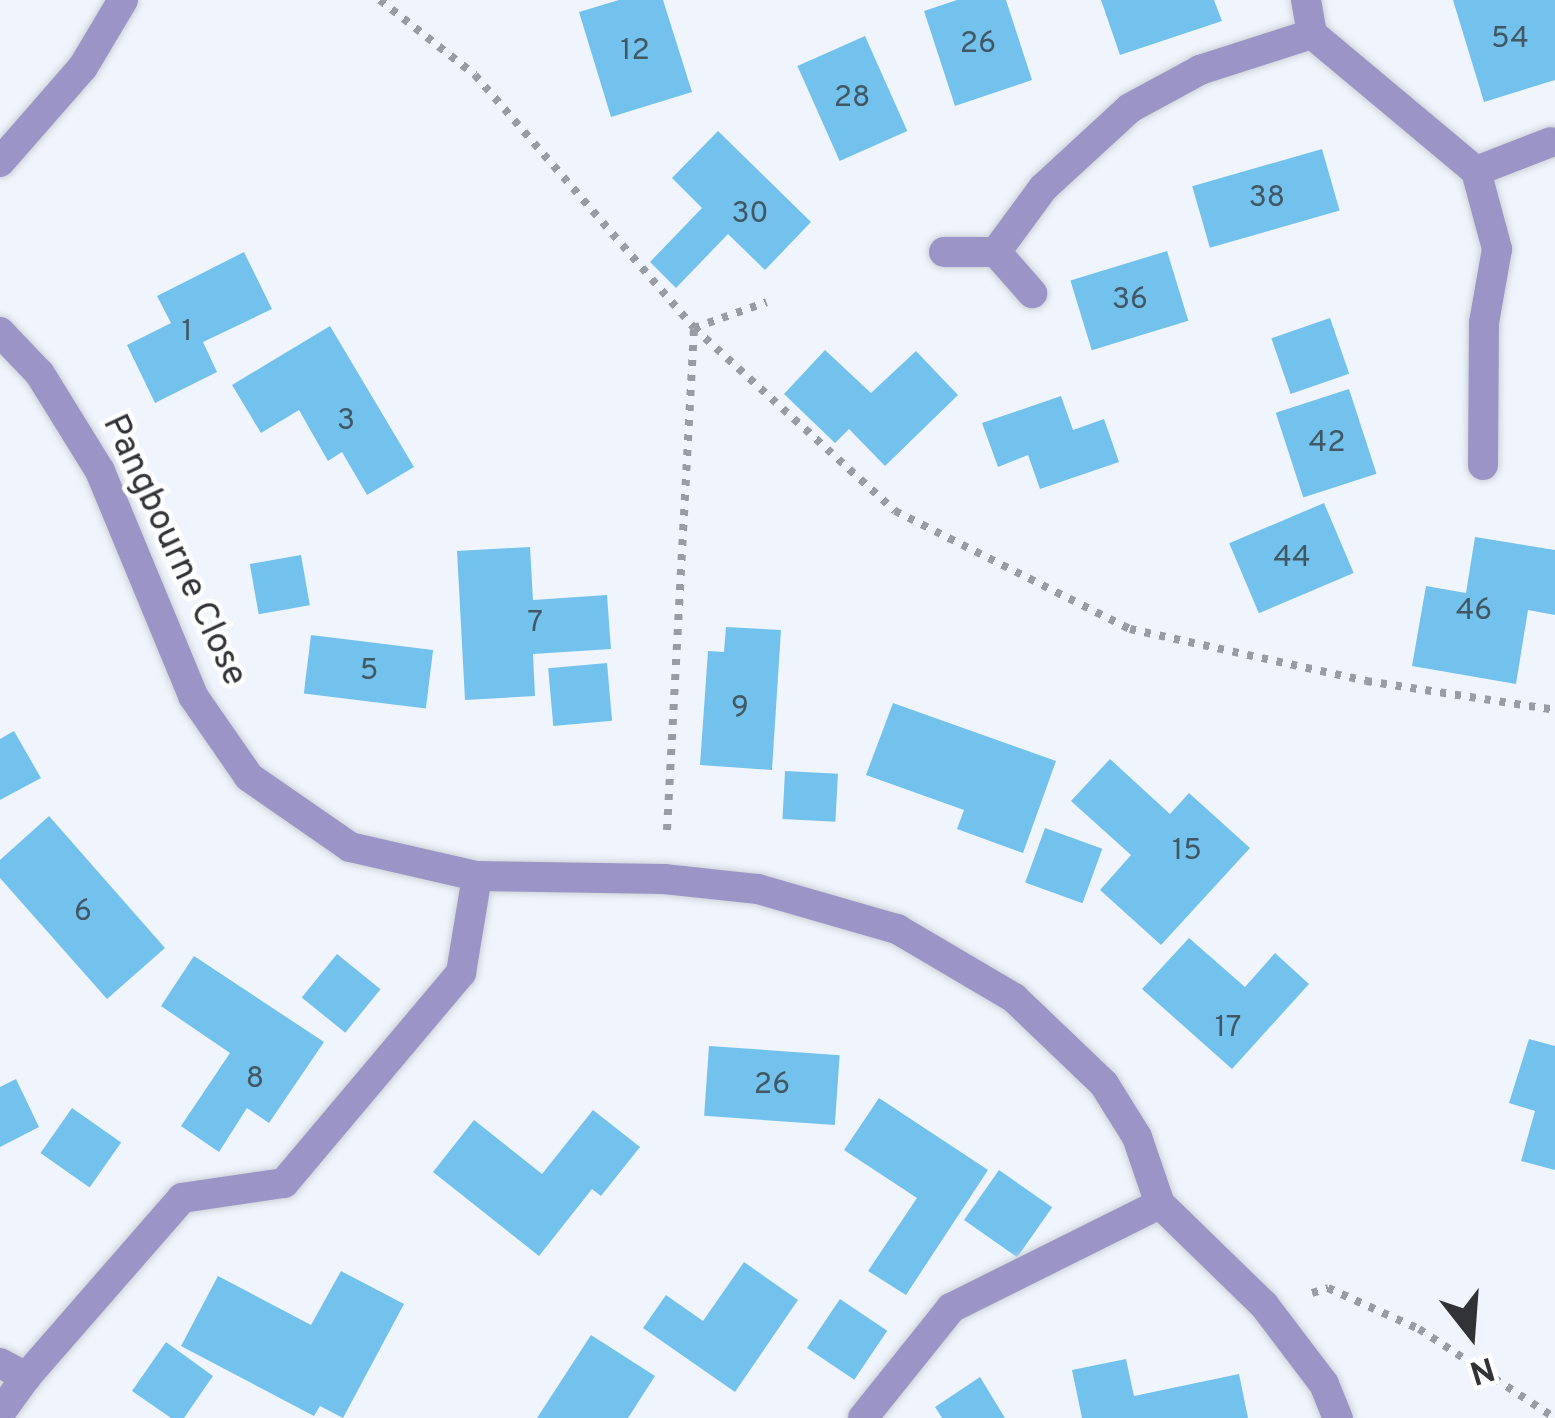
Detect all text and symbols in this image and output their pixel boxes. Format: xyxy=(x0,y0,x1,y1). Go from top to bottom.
house number: 54 xyxy=(1491,22,1529,58)
house number: 26 xyxy=(960,27,996,63)
house number: 12 xyxy=(620,34,650,70)
house number: 28 xyxy=(834,81,870,117)
house number: 38 xyxy=(1249,181,1285,217)
house number: 30 xyxy=(731,197,769,233)
house number: 36 xyxy=(1112,283,1148,319)
house number: 1 xyxy=(181,315,193,351)
house number: 3 xyxy=(337,404,355,440)
street label: Pangbourne Close xyxy=(91,408,255,694)
house number: 42 xyxy=(1309,426,1345,462)
house number: 44 xyxy=(1273,541,1311,577)
house number: 46 xyxy=(1456,594,1492,630)
house number: 7 xyxy=(527,606,543,642)
house number: 5 xyxy=(360,654,378,690)
house number: 9 xyxy=(731,691,749,727)
house number: 15 xyxy=(1172,834,1202,870)
house number: 6 xyxy=(74,895,92,931)
house number: 17 xyxy=(1215,1011,1241,1047)
house number: 8 xyxy=(246,1062,264,1098)
house number: 26 xyxy=(754,1068,790,1104)
north arrow xyxy=(1411,1274,1531,1394)
text: N xyxy=(1464,1345,1499,1392)

